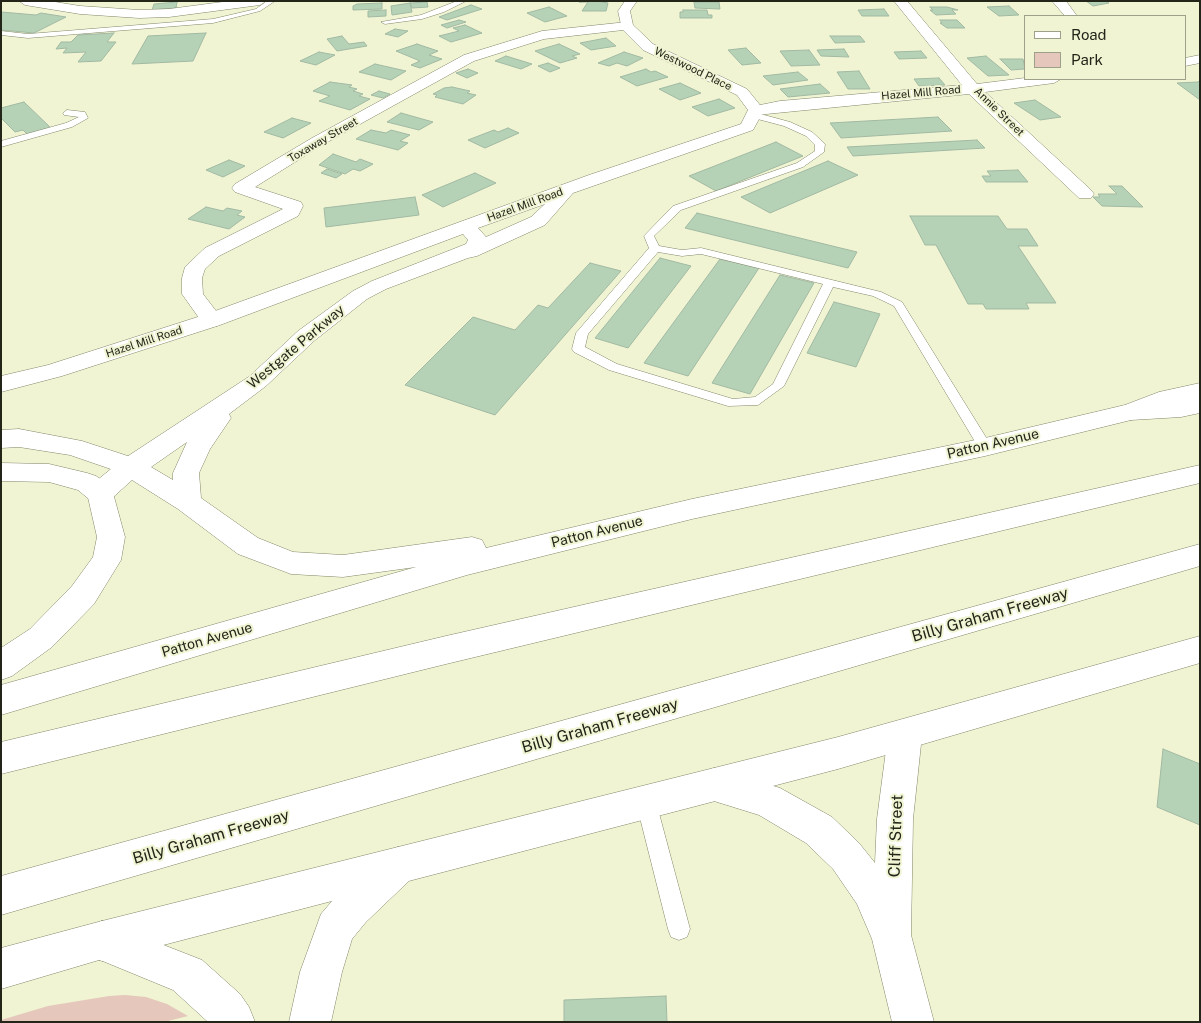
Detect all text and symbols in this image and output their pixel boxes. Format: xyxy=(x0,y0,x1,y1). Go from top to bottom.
legend xyxy=(1024,15,1186,80)
text: Road xyxy=(1071,26,1107,43)
street label: Westwood Place xyxy=(652,45,734,93)
text: Park xyxy=(1071,51,1103,68)
street label: Hazel Mill Road xyxy=(881,83,961,103)
street label: Annie Street xyxy=(971,85,1027,139)
street label: Toxaway Street xyxy=(286,115,360,165)
street label: Hazel Mill Road xyxy=(485,185,565,225)
street label: Westgate Parkway xyxy=(244,302,348,392)
street label: Hazel Mill Road xyxy=(104,323,184,361)
street label: Patton Avenue xyxy=(945,425,1041,463)
street label: Patton Avenue xyxy=(550,513,644,551)
street label: Billy Graham Freeway xyxy=(910,583,1070,647)
street label: Patton Avenue xyxy=(160,619,254,661)
street label: Billy Graham Freeway xyxy=(520,694,680,758)
street label: Cliff Street xyxy=(885,794,907,878)
street label: Billy Graham Freeway xyxy=(131,805,291,869)

